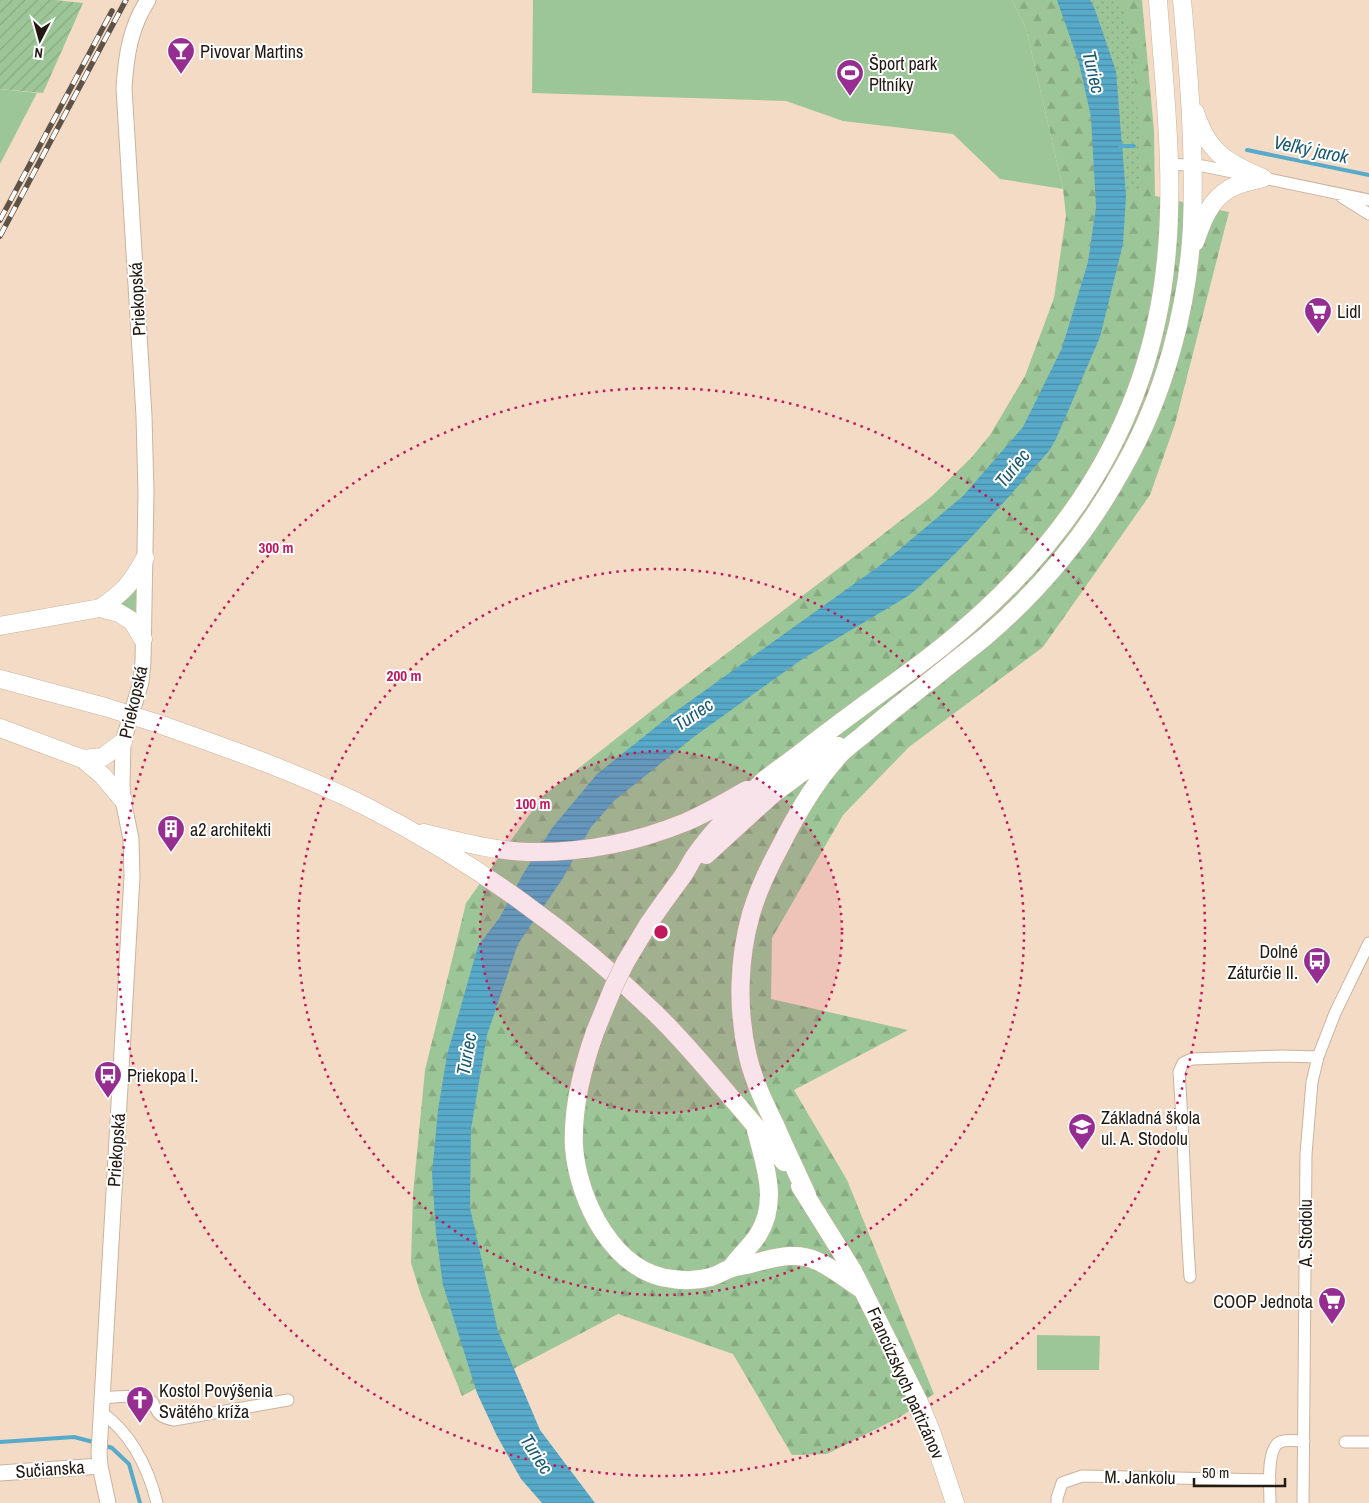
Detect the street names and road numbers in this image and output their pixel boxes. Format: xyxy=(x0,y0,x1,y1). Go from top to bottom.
street label: Priekopská xyxy=(123,261,151,337)
street label: Priekopská xyxy=(113,663,153,741)
street label: Priekopská xyxy=(101,1112,131,1188)
street label: A. Stodolu xyxy=(1293,1199,1318,1268)
street label: Francúzskych partizánov xyxy=(861,1303,951,1464)
street label: Sučianska xyxy=(15,1454,85,1484)
street label: M. Jankolu xyxy=(1104,1464,1176,1490)

